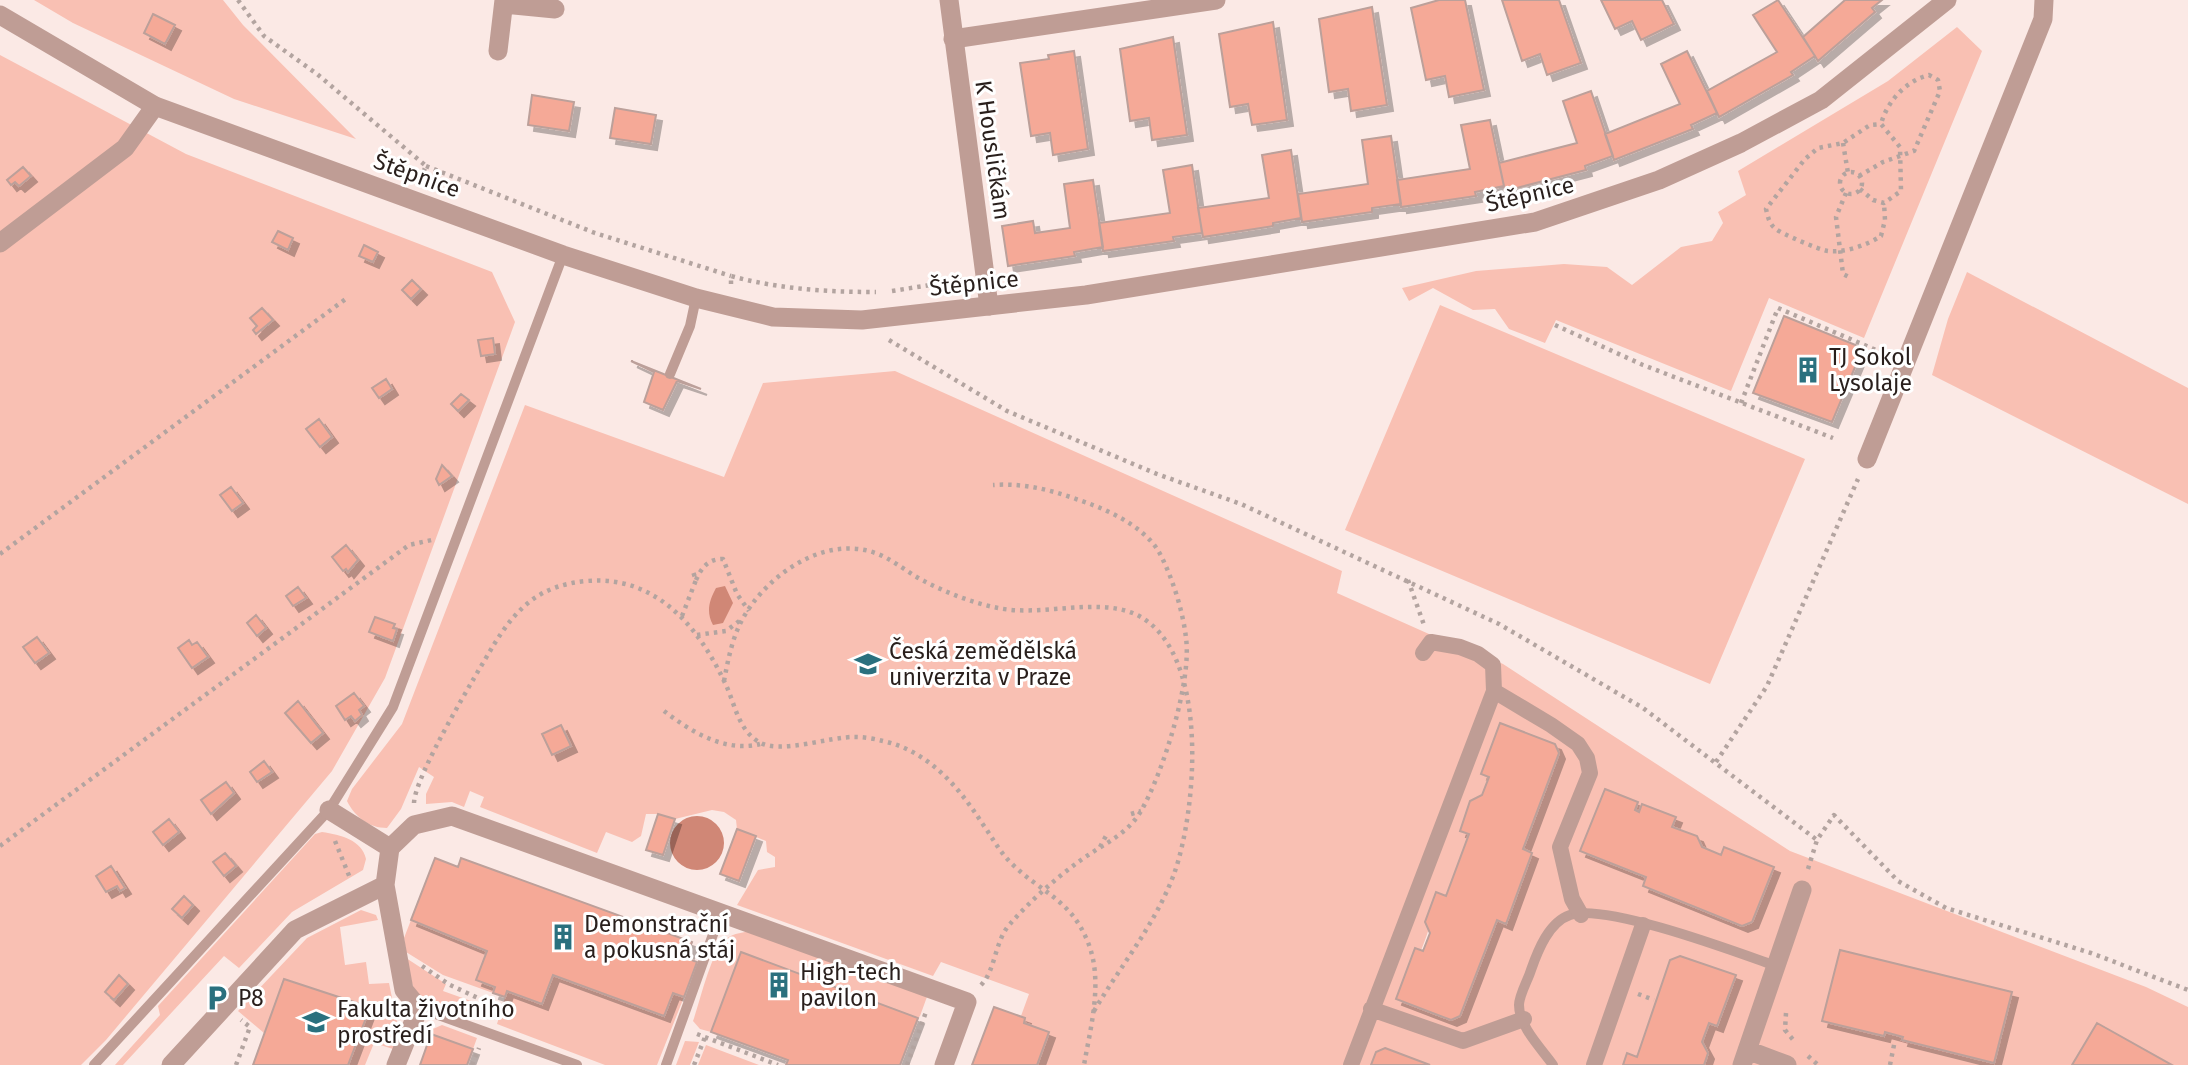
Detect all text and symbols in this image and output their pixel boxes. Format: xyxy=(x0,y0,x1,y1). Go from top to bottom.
street label: K Housličkám xyxy=(969,78,1017,222)
street label: Štěpnice xyxy=(370,146,464,204)
street label: Štěpnice xyxy=(1483,169,1577,218)
street label: Štěpnice xyxy=(928,263,1020,302)
place label: TJ Sokol Lysolaje xyxy=(1829,343,1912,397)
building icon: TJ Sokol Lysolaje xyxy=(1793,355,1823,385)
place label: Česká zemědělská univerzita v Praze xyxy=(889,636,1077,691)
school or university icon: Česká zemědělská univerzita v Praze xyxy=(853,649,883,679)
place label: Demonstrační a pokusná stáj xyxy=(584,910,735,964)
building icon: Demonstrační a pokusná stáj xyxy=(548,922,578,952)
place label: High-tech pavilon xyxy=(800,958,902,1012)
building icon: High-tech pavilon xyxy=(764,970,794,1000)
parking icon: P8 xyxy=(202,983,232,1013)
place label: P8 xyxy=(238,984,264,1012)
place label: Fakulta životního prostředí xyxy=(337,995,515,1049)
school or university icon: Fakulta životního prostředí xyxy=(301,1007,331,1037)

